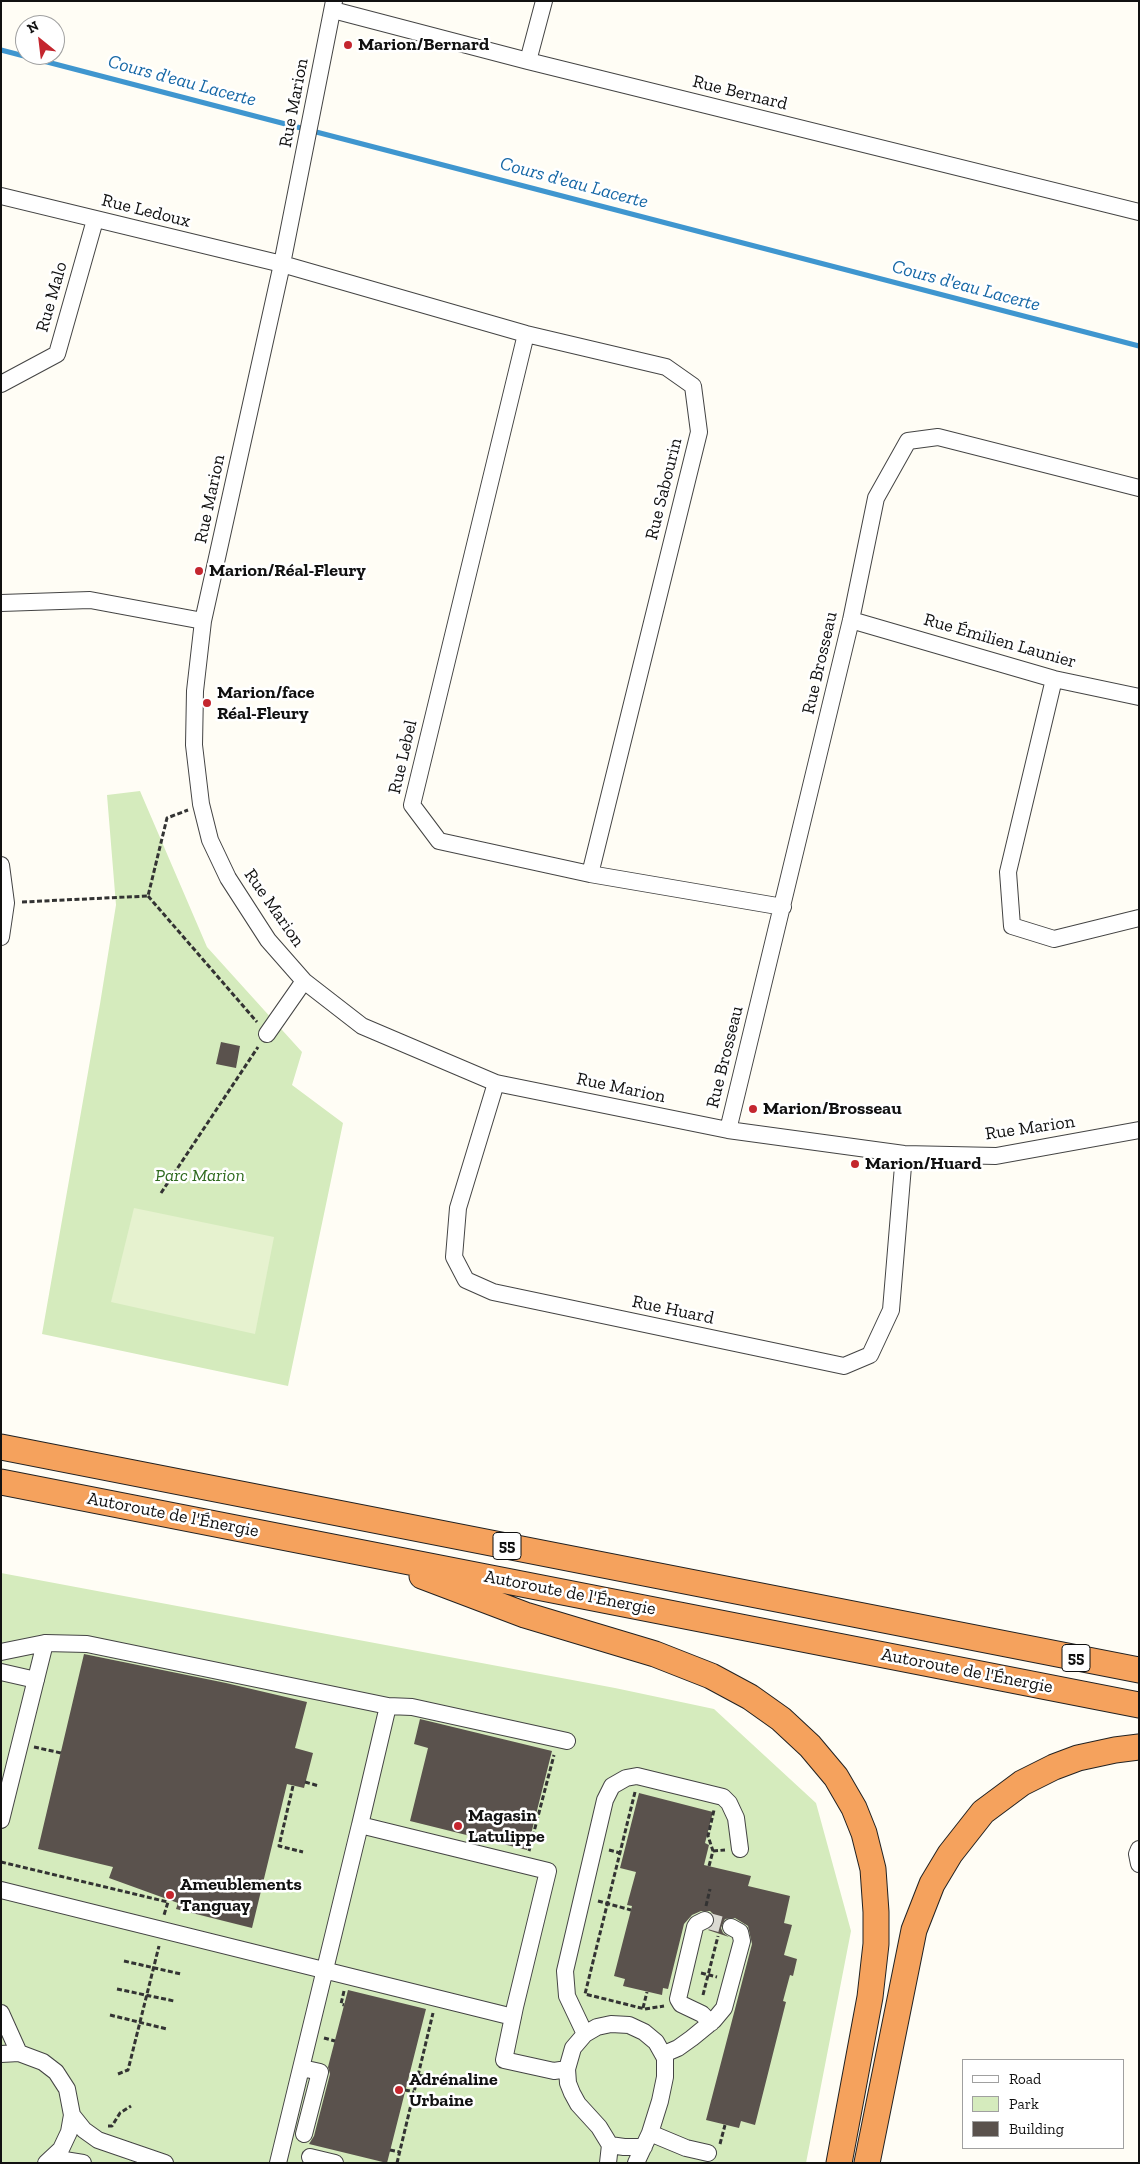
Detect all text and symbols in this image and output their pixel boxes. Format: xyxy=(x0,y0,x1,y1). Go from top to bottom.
north arrow xyxy=(15,15,65,65)
text: N xyxy=(24,17,42,37)
place label: Marion/Bernard xyxy=(358,34,489,56)
marker: Marion/Bernard xyxy=(342,39,354,51)
water label: Cours d'eau Lacerte xyxy=(105,50,259,112)
street label: Rue Marion xyxy=(275,57,313,149)
street label: Rue Bernard xyxy=(690,71,790,115)
water label: Cours d'eau Lacerte xyxy=(497,152,651,214)
street label: Rue Ledoux xyxy=(99,190,193,232)
water label: Cours d'eau Lacerte xyxy=(889,255,1043,317)
street label: Rue Malo xyxy=(32,259,72,335)
street label: Rue Sabourin xyxy=(641,436,687,542)
street label: Rue Marion xyxy=(190,453,230,545)
place label: Marion/Réal-Fleury xyxy=(209,560,366,582)
marker: Marion/Réal-Fleury xyxy=(193,565,205,577)
street label: Rue Émilien Launier xyxy=(921,609,1079,673)
street label: Rue Brosseau xyxy=(798,610,842,716)
place label: Marion/face Réal-Fleury xyxy=(217,682,314,724)
marker: Marion/face Réal-Fleury xyxy=(201,697,213,709)
street label: Rue Lebel xyxy=(384,718,422,796)
street label: Rue Marion xyxy=(239,865,309,951)
street label: Rue Brosseau xyxy=(702,1004,748,1110)
street label: Rue Marion xyxy=(575,1068,667,1108)
place label: Marion/Brosseau xyxy=(763,1098,902,1120)
marker: Marion/Brosseau xyxy=(747,1103,759,1115)
street label: Rue Marion xyxy=(984,1111,1076,1145)
place label: Marion/Huard xyxy=(865,1153,982,1175)
marker: Marion/Huard xyxy=(849,1158,861,1170)
park label: Parc Marion xyxy=(155,1165,245,1187)
street label: Rue Huard xyxy=(630,1291,716,1329)
street label: Autoroute de l'Énergie xyxy=(85,1488,261,1542)
road number: 55 xyxy=(493,1532,521,1560)
street label: Autoroute de l'Énergie xyxy=(482,1566,658,1620)
street label: Autoroute de l'Énergie xyxy=(879,1644,1055,1698)
road number: 55 xyxy=(1062,1645,1090,1672)
place label: Magasin Latulippe xyxy=(468,1805,545,1848)
marker: Magasin Latulippe xyxy=(452,1820,464,1832)
place label: Ameublements Tanguay xyxy=(180,1874,302,1916)
marker: Ameublements Tanguay xyxy=(164,1889,176,1901)
legend xyxy=(962,2059,1125,2149)
place label: Adrénaline Urbaine xyxy=(409,2069,498,2112)
text: Road xyxy=(1009,2070,1041,2088)
marker: Adrénaline Urbaine xyxy=(393,2084,405,2096)
text: Park xyxy=(1009,2095,1039,2113)
text: Building xyxy=(1009,2120,1064,2138)

